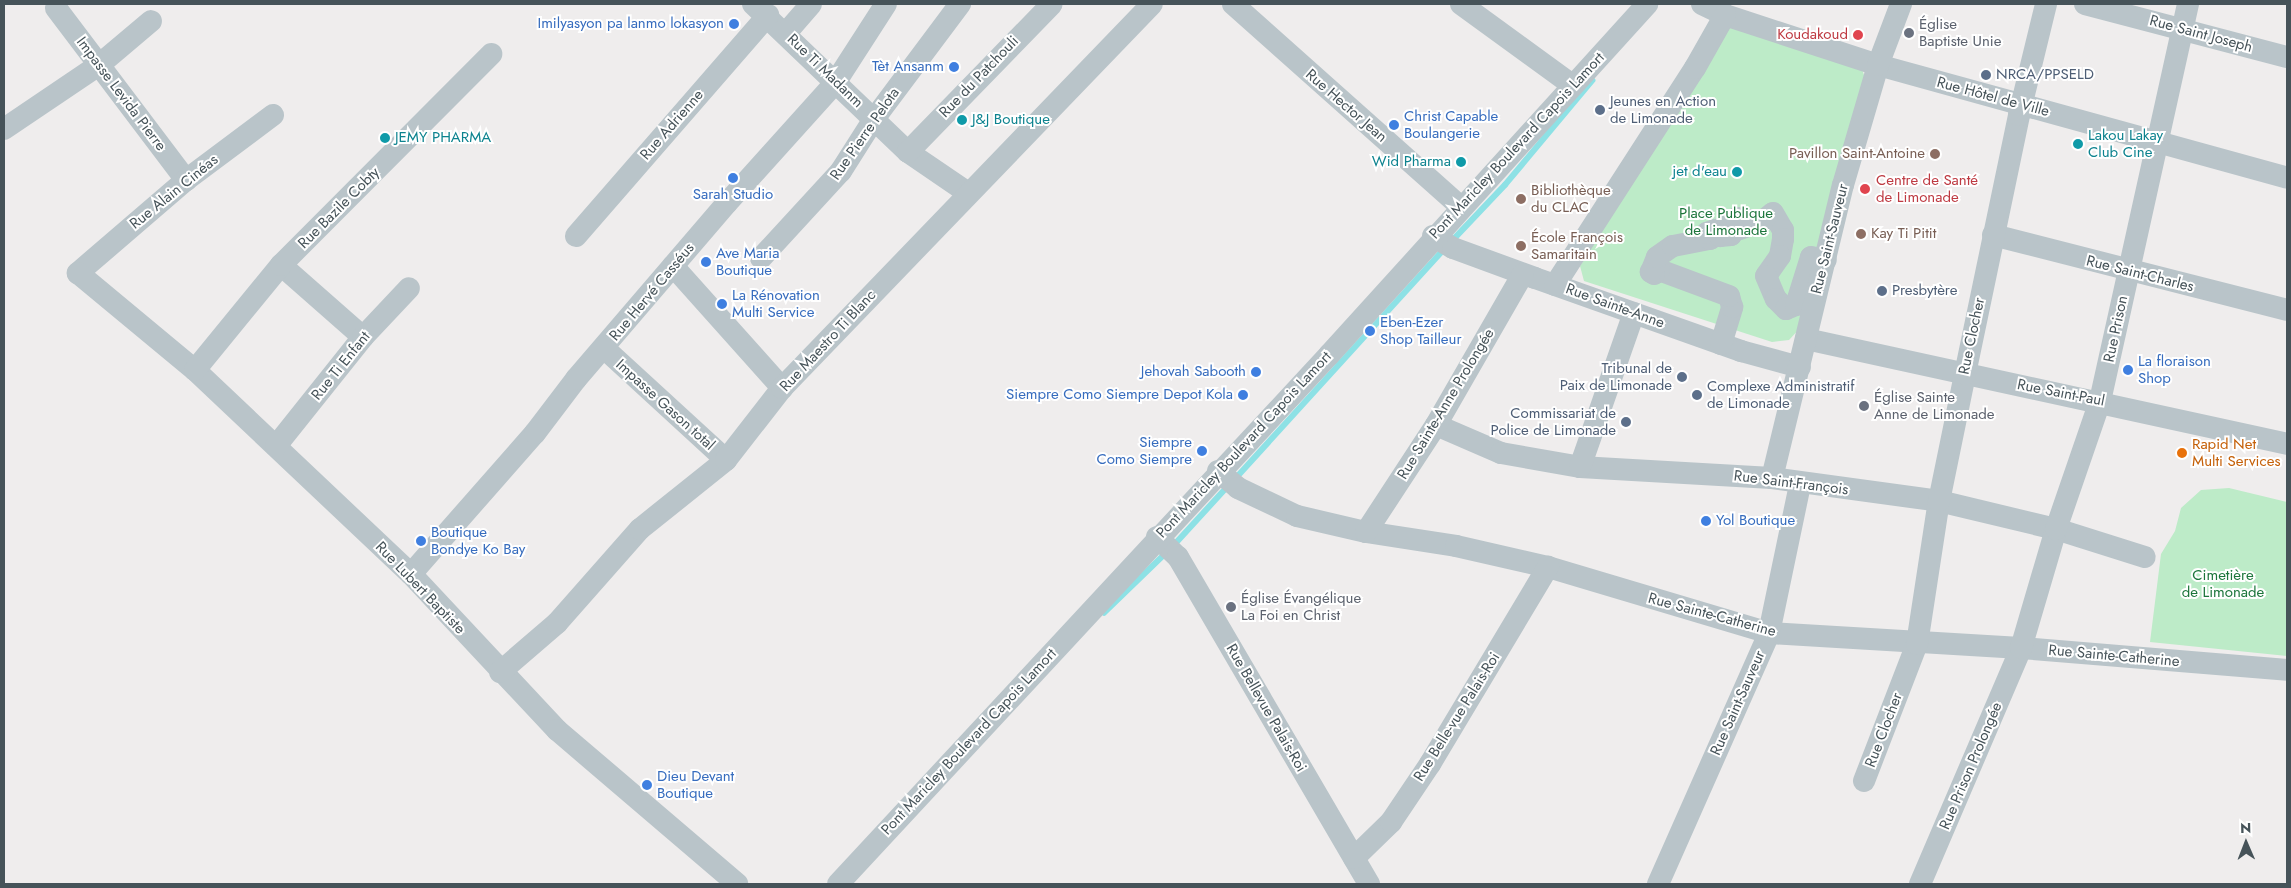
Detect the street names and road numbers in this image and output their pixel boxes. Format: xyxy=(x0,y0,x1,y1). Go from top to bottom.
street label: Rue Saint Joseph xyxy=(2148,12,2254,56)
street label: Rue Ti Madanm xyxy=(783,30,867,112)
street label: Rue du Patchouli xyxy=(936,32,1022,122)
street label: Impasse Levida Pierre xyxy=(72,33,170,155)
street label: Pont Maricley Boulevard Capois Lamort xyxy=(1426,49,1608,243)
street label: Rue Hector Jean xyxy=(1302,66,1390,146)
street label: Rue Hôtel de Ville xyxy=(1935,73,2051,121)
street label: Rue Pierre Pelota xyxy=(826,84,904,184)
street label: Rue Adrienne xyxy=(637,86,707,164)
street label: Rue Alain Cinéas xyxy=(126,151,222,233)
street label: Rue Bazile Cobty xyxy=(295,164,383,252)
street label: Rue Saint-Sauveur xyxy=(1808,182,1852,296)
street label: Rue Hervé Casséus xyxy=(606,239,698,345)
street label: Rue Saint-Charles xyxy=(2084,252,2196,296)
street label: Rue Sainte-Anne xyxy=(1563,280,1667,332)
street label: Rue Maestro Ti Blanc xyxy=(776,286,880,396)
street label: Rue Prison xyxy=(2100,294,2132,364)
street label: Rue Clocher xyxy=(1955,296,1989,376)
street label: Rue Sainte-Anne Prolongée xyxy=(1394,325,1498,483)
street label: Rue Ti Enfant xyxy=(308,328,374,404)
street label: Pont Maricley Boulevard Capois Lamort xyxy=(1153,348,1335,542)
street label: Impasse Gason total xyxy=(612,356,718,454)
street label: Rue Saint-Paul xyxy=(2016,376,2106,410)
street label: Rue Saint-François xyxy=(1733,467,1849,499)
street label: Rue Lubert Baptiste xyxy=(371,538,469,638)
street label: Rue Sainte-Catherine xyxy=(1646,589,1778,641)
street label: Rue Bellevue Palais-Roi xyxy=(1222,641,1310,775)
street label: Rue Sainte-Catherine xyxy=(2048,641,2180,671)
street label: Pont Maricley Boulevard Capois Lamort xyxy=(878,645,1060,839)
street label: Rue Saint-Sauveur xyxy=(1707,648,1769,758)
street label: Rue Belle-vue Palais-Roi xyxy=(1410,649,1504,785)
street label: Rue Clocher xyxy=(1862,690,1906,770)
street label: Rue Prison Prolongée xyxy=(1936,700,2006,832)

